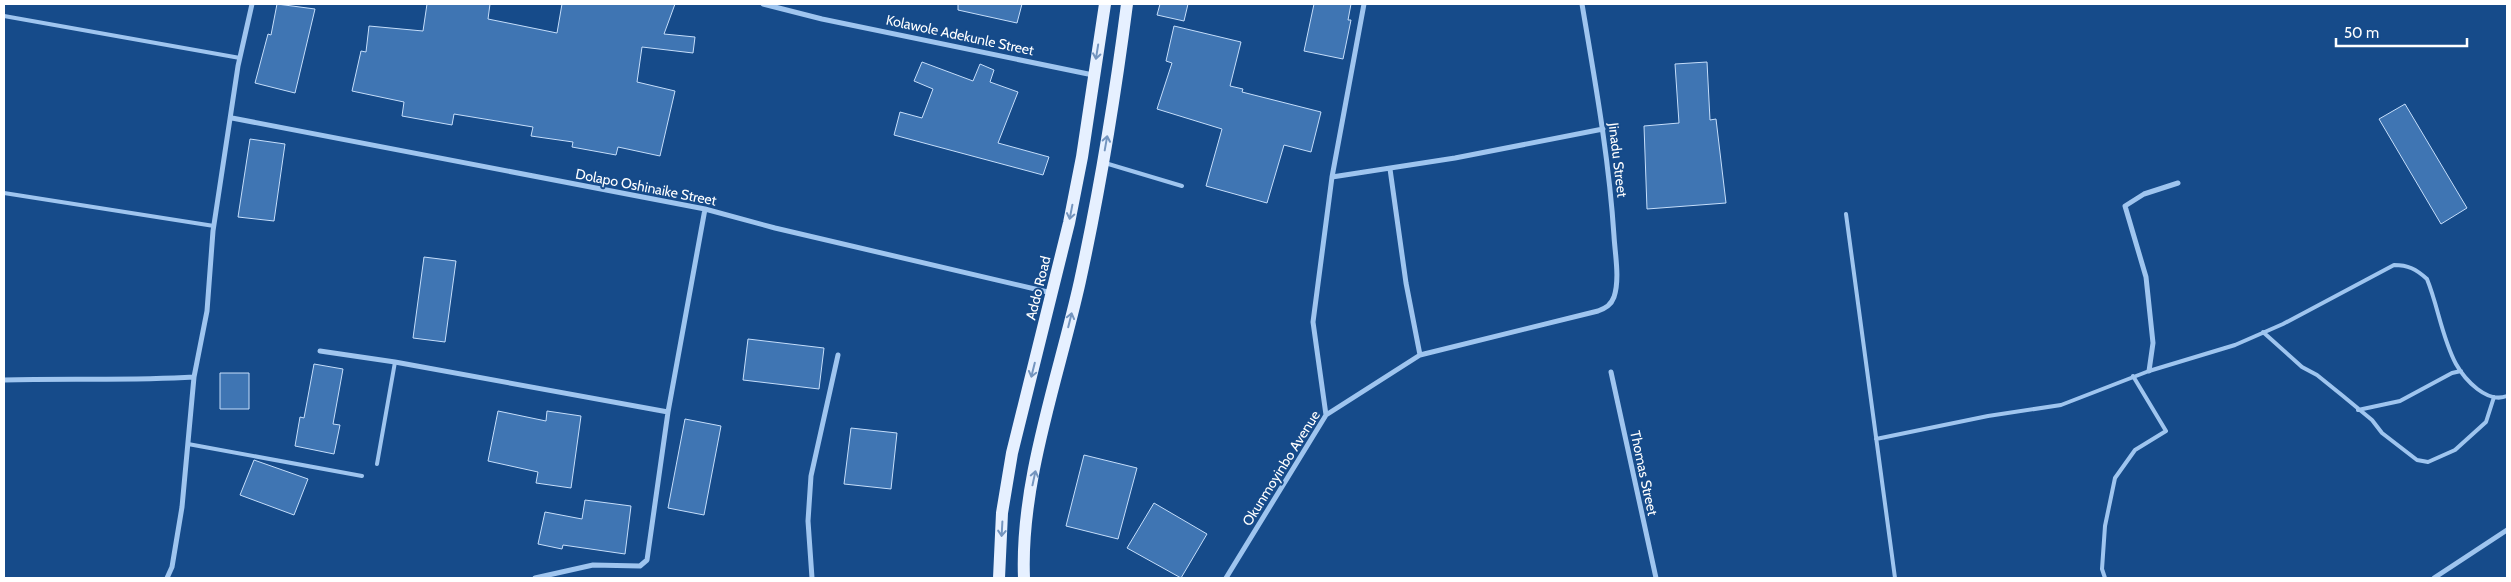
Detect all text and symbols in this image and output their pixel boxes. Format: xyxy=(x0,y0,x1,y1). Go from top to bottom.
street label: Kolawole Adekunle Street xyxy=(884,11,1036,60)
scale bar xyxy=(2336,15,2467,47)
text: 50 m xyxy=(2344,24,2379,42)
one-way arrow xyxy=(1092,44,1102,60)
street label: Jinadu Street xyxy=(1604,121,1632,199)
one-way arrow xyxy=(1102,136,1112,152)
street label: Dolapo Oshinaike Street xyxy=(574,164,718,210)
one-way arrow xyxy=(1066,204,1076,220)
street label: Addo Road xyxy=(1021,254,1055,322)
one-way arrow xyxy=(1066,312,1075,328)
one-way arrow xyxy=(1027,362,1037,378)
street label: Okunmoyinbo Avenue xyxy=(1238,407,1324,529)
street label: Thomas Street xyxy=(1626,429,1662,517)
one-way arrow xyxy=(1029,470,1039,486)
one-way arrow xyxy=(997,521,1006,537)

